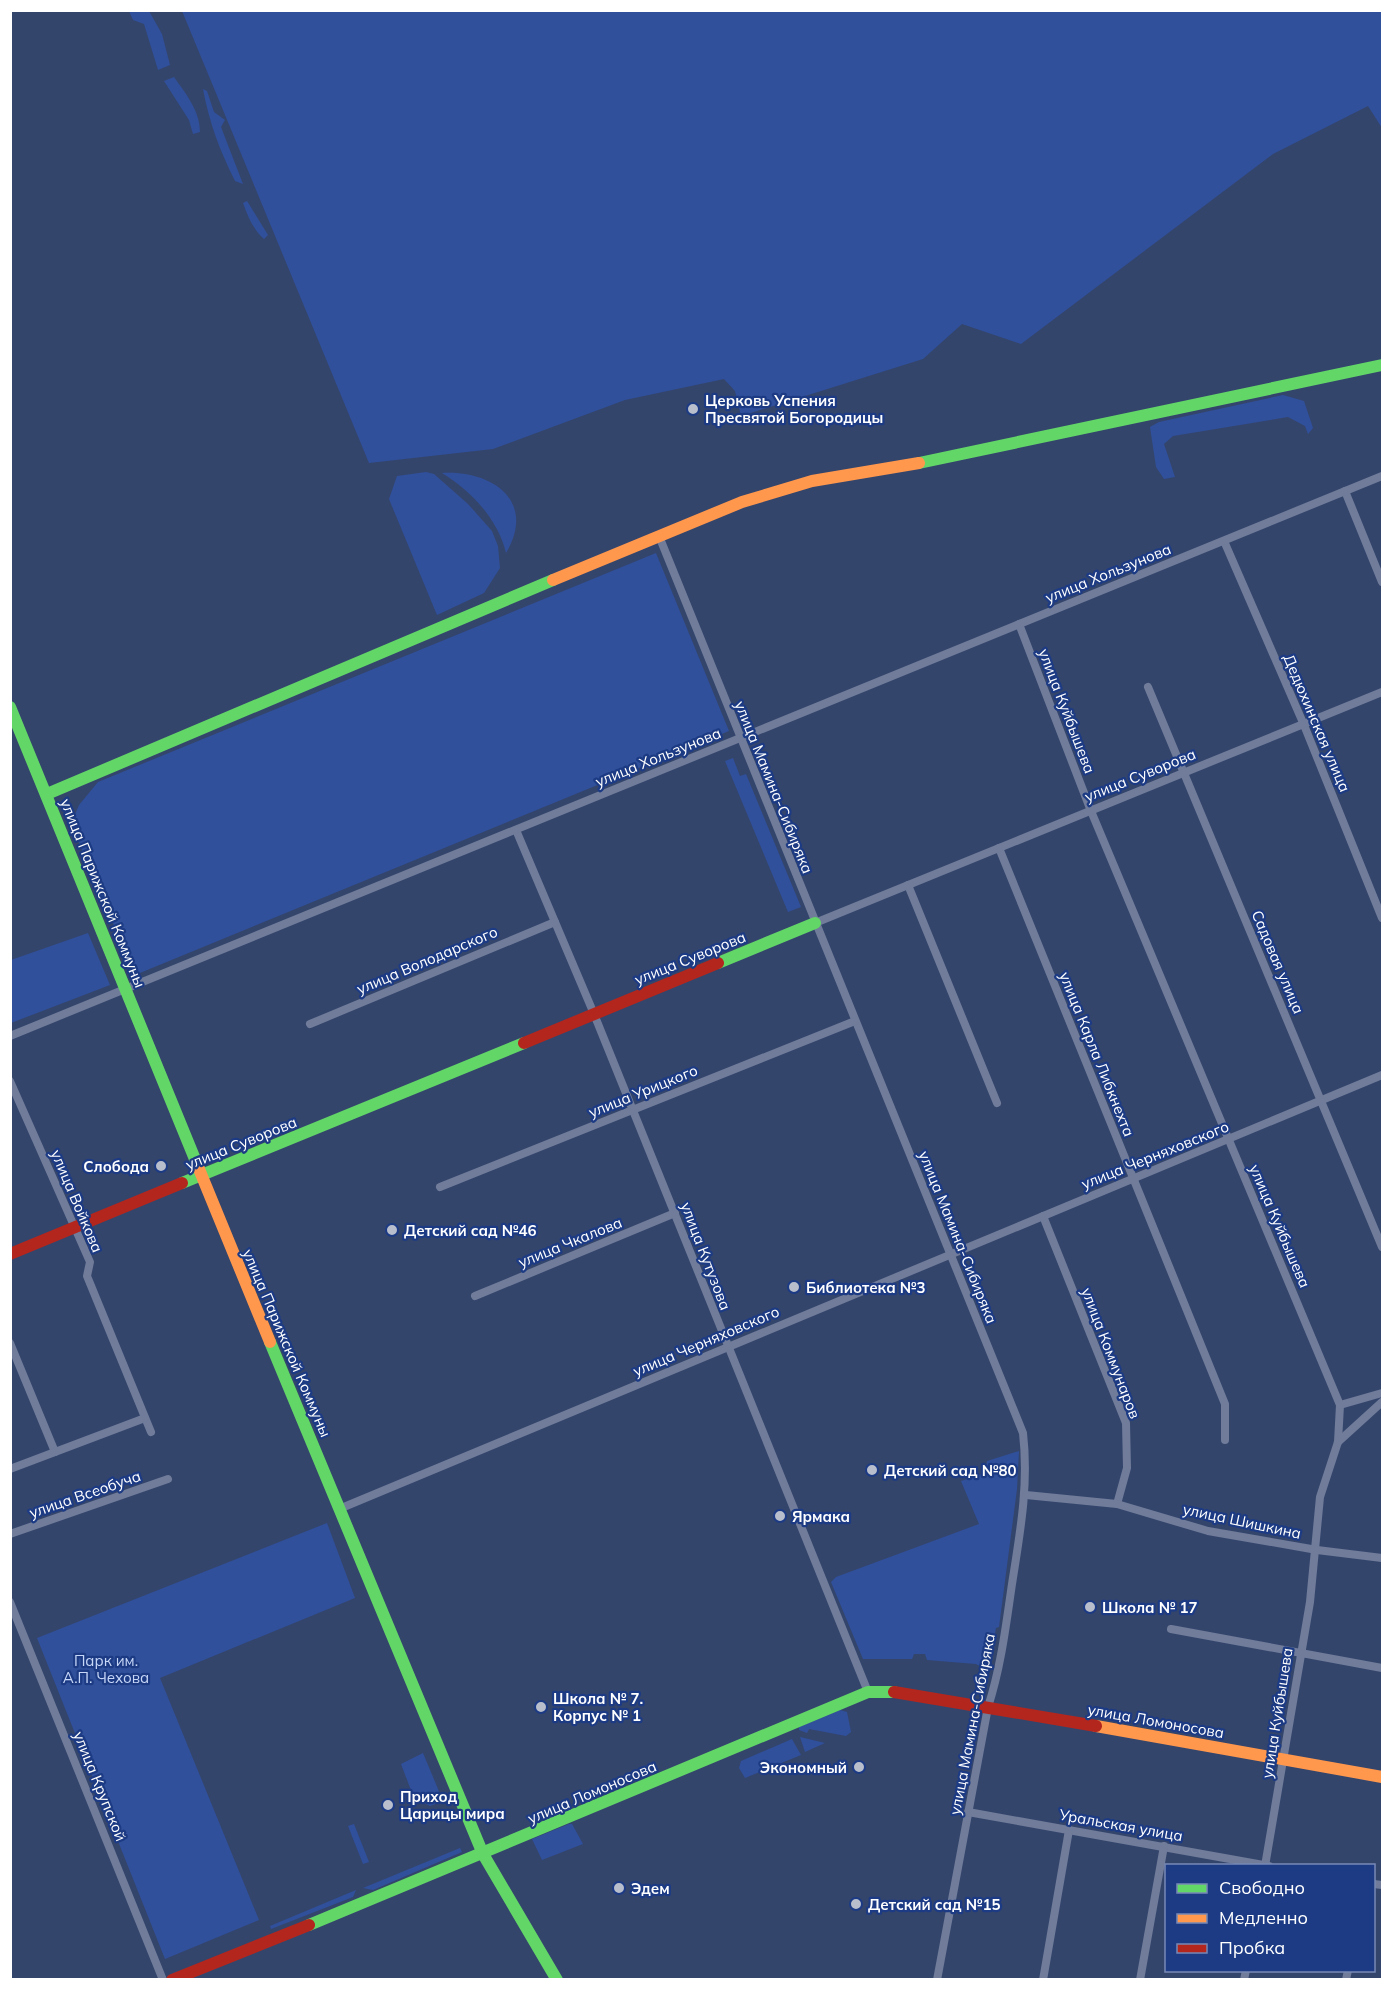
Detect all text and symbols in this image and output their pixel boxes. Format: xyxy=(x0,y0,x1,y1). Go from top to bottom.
place label: Церковь Успения Пресвятой Богородицы xyxy=(705,391,883,427)
marker: Церковь Успения Пресвятой Богородицы xyxy=(686,402,700,416)
street label: улица Хользунова xyxy=(1042,539,1174,607)
street label: улица Куйбышева xyxy=(1034,646,1100,776)
street label: Дедюхинская улица xyxy=(1279,651,1355,795)
street label: улица Мамина-Сибиряка xyxy=(731,698,817,876)
street label: улица Хользунова xyxy=(592,723,724,791)
street label: улица Суворова xyxy=(1082,744,1198,806)
street label: улица Парижской Коммуны xyxy=(56,796,150,990)
street label: Садовая улица xyxy=(1248,907,1308,1017)
street label: улица Володарского xyxy=(354,922,500,998)
street label: улица Суворова xyxy=(632,927,748,989)
street label: улица Карла Либкнехта xyxy=(1055,969,1139,1139)
street label: улица Урицкого xyxy=(586,1060,700,1122)
street label: улица Суворова xyxy=(183,1112,299,1174)
street label: улица Черняховского xyxy=(1078,1117,1232,1193)
street label: улица Войкова xyxy=(47,1147,107,1255)
street label: улица Мамина-Сибиряка xyxy=(915,1148,1001,1326)
place label: Слобода xyxy=(83,1157,149,1176)
marker: Слобода xyxy=(154,1159,168,1173)
street label: улица Куйбышева xyxy=(1245,1161,1315,1291)
street label: улица Кутузова xyxy=(677,1199,735,1313)
street label: улица Чкалова xyxy=(515,1213,625,1271)
place label: Детский сад №46 xyxy=(404,1221,536,1240)
marker: Детский сад №46 xyxy=(385,1223,399,1237)
street label: улица Парижской Коммуны xyxy=(239,1246,335,1440)
place label: Библиотека №3 xyxy=(806,1278,926,1297)
marker: Библиотека №3 xyxy=(787,1280,801,1294)
street label: улица Коммунаров xyxy=(1077,1285,1145,1421)
street label: улица Черняховского xyxy=(630,1301,782,1381)
place label: Детский сад №80 xyxy=(884,1461,1016,1480)
marker: Детский сад №80 xyxy=(865,1463,879,1477)
street label: улица Всеобуча xyxy=(27,1466,143,1522)
street label: улица Шишкина xyxy=(1181,1499,1303,1543)
place label: Ярмака xyxy=(792,1507,850,1526)
marker: Ярмака xyxy=(773,1509,787,1523)
place label: Школа № 17 xyxy=(1102,1598,1198,1617)
marker: Школа № 17 xyxy=(1083,1600,1097,1614)
street label: улица Мамина-Сибиряка xyxy=(945,1632,999,1816)
street label: улица Куйбышева xyxy=(1257,1646,1297,1780)
park label: Парк им. А.П. Чехова xyxy=(63,1651,149,1687)
place label: Школа № 7. Корпус № 1 xyxy=(553,1689,643,1725)
marker: Школа № 7. Корпус № 1 xyxy=(534,1700,548,1714)
street label: улица Ломоносова xyxy=(1086,1700,1226,1742)
street label: улица Крупской xyxy=(69,1728,131,1844)
street label: улица Ломоносова xyxy=(525,1756,659,1828)
place label: Экономный xyxy=(760,1758,847,1777)
marker: Экономный xyxy=(852,1760,866,1774)
place label: Приход Царицы мира xyxy=(400,1787,505,1823)
marker: Приход Царицы мира xyxy=(381,1798,395,1812)
street label: Уральская улица xyxy=(1057,1805,1184,1845)
legend xyxy=(1165,1864,1375,1972)
text: Свободно xyxy=(1219,1876,1305,1899)
place label: Эдем xyxy=(631,1879,670,1898)
marker: Эдем xyxy=(612,1881,626,1895)
place label: Детский сад №15 xyxy=(868,1895,1000,1914)
marker: Детский сад №15 xyxy=(849,1897,863,1911)
text: Медленно xyxy=(1219,1906,1308,1929)
text: Пробка xyxy=(1219,1936,1285,1959)

